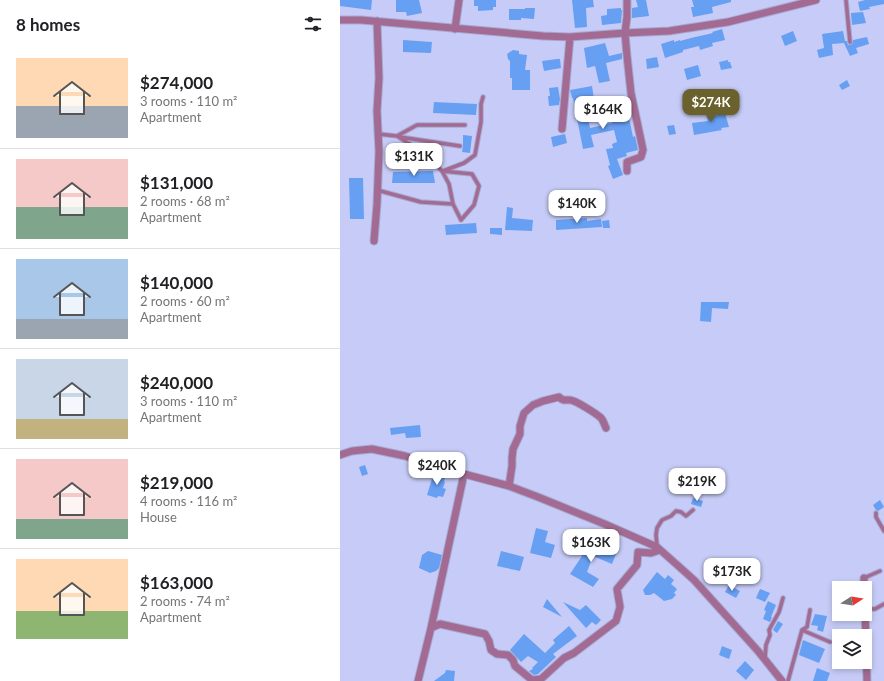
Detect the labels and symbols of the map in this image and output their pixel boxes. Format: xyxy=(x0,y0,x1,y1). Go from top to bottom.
pin: $274K xyxy=(683,89,739,123)
pin: $164K xyxy=(575,96,631,130)
pin: $131K xyxy=(386,143,442,177)
pin: $140K xyxy=(549,190,605,224)
pin: $240K xyxy=(409,452,465,486)
pin: $219K xyxy=(669,468,725,502)
pin: $163K xyxy=(563,529,619,563)
pin: $173K xyxy=(704,558,760,592)
north arrow xyxy=(832,581,872,621)

